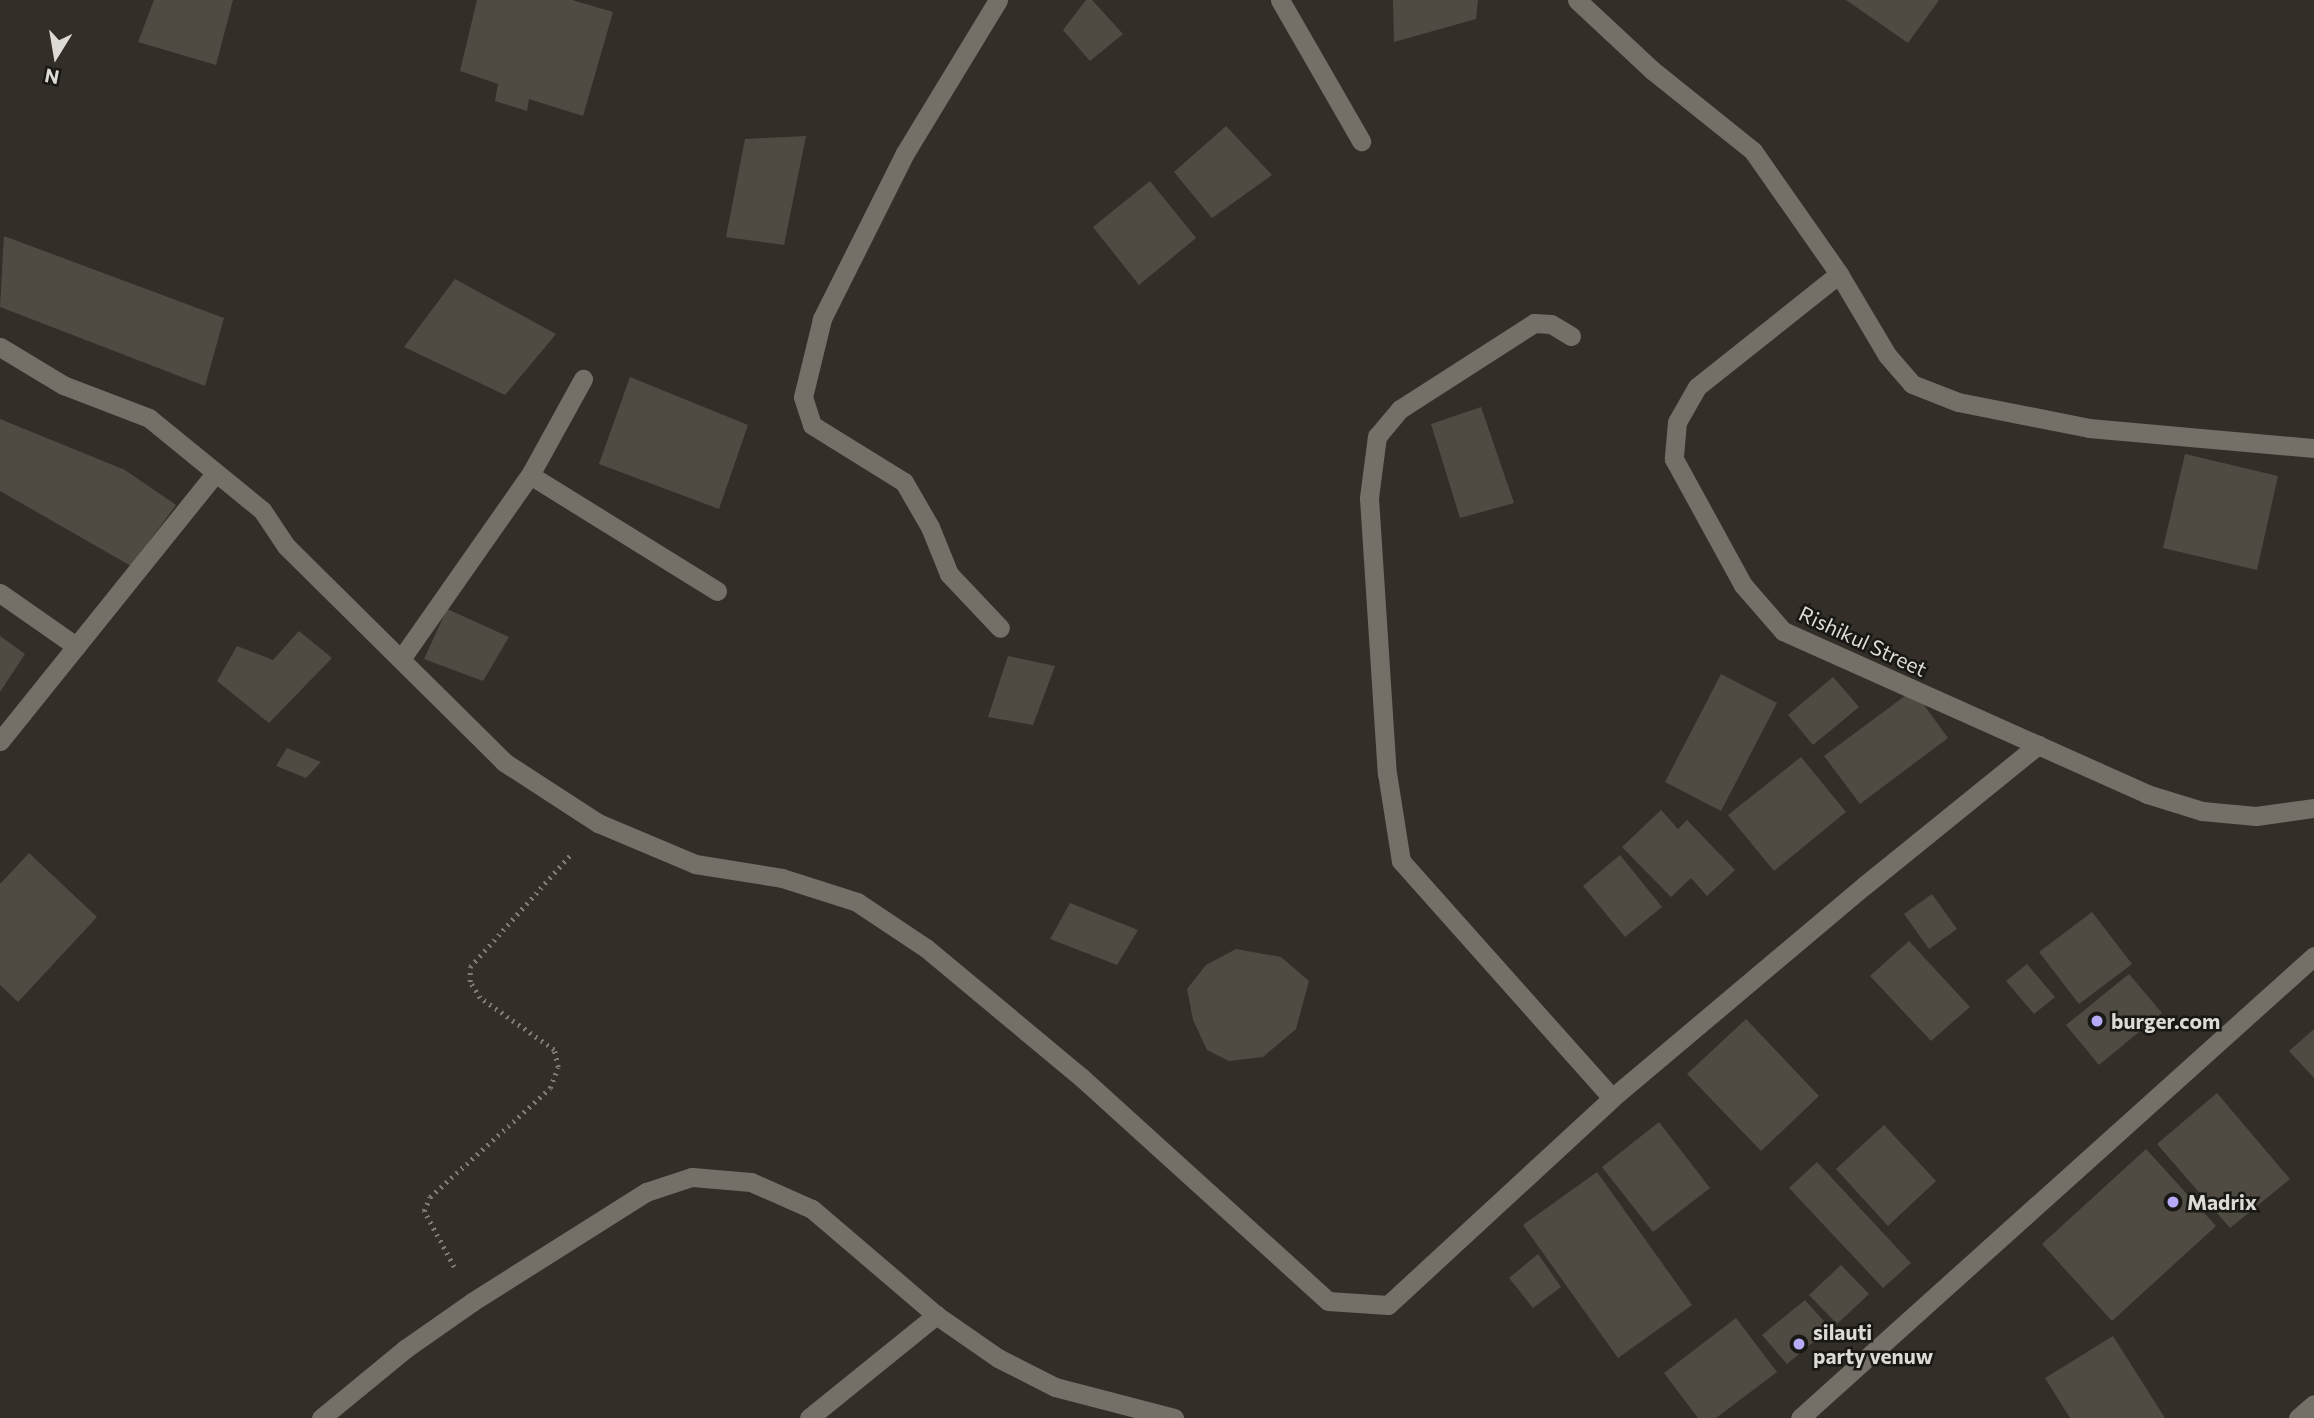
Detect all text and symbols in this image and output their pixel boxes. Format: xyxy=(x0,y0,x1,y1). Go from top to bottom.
north arrow xyxy=(21,21,91,91)
text: N xyxy=(43,64,61,90)
street label: Rishikul Street xyxy=(1795,600,1931,682)
place label: burger.com xyxy=(2111,1008,2220,1034)
marker: burger.com xyxy=(2089,1013,2105,1029)
place label: Madrix xyxy=(2187,1189,2257,1215)
marker: Madrix xyxy=(2165,1194,2181,1210)
place label: silauti party venuw xyxy=(1813,1319,1933,1369)
marker: silauti party venuw xyxy=(1791,1336,1807,1352)

